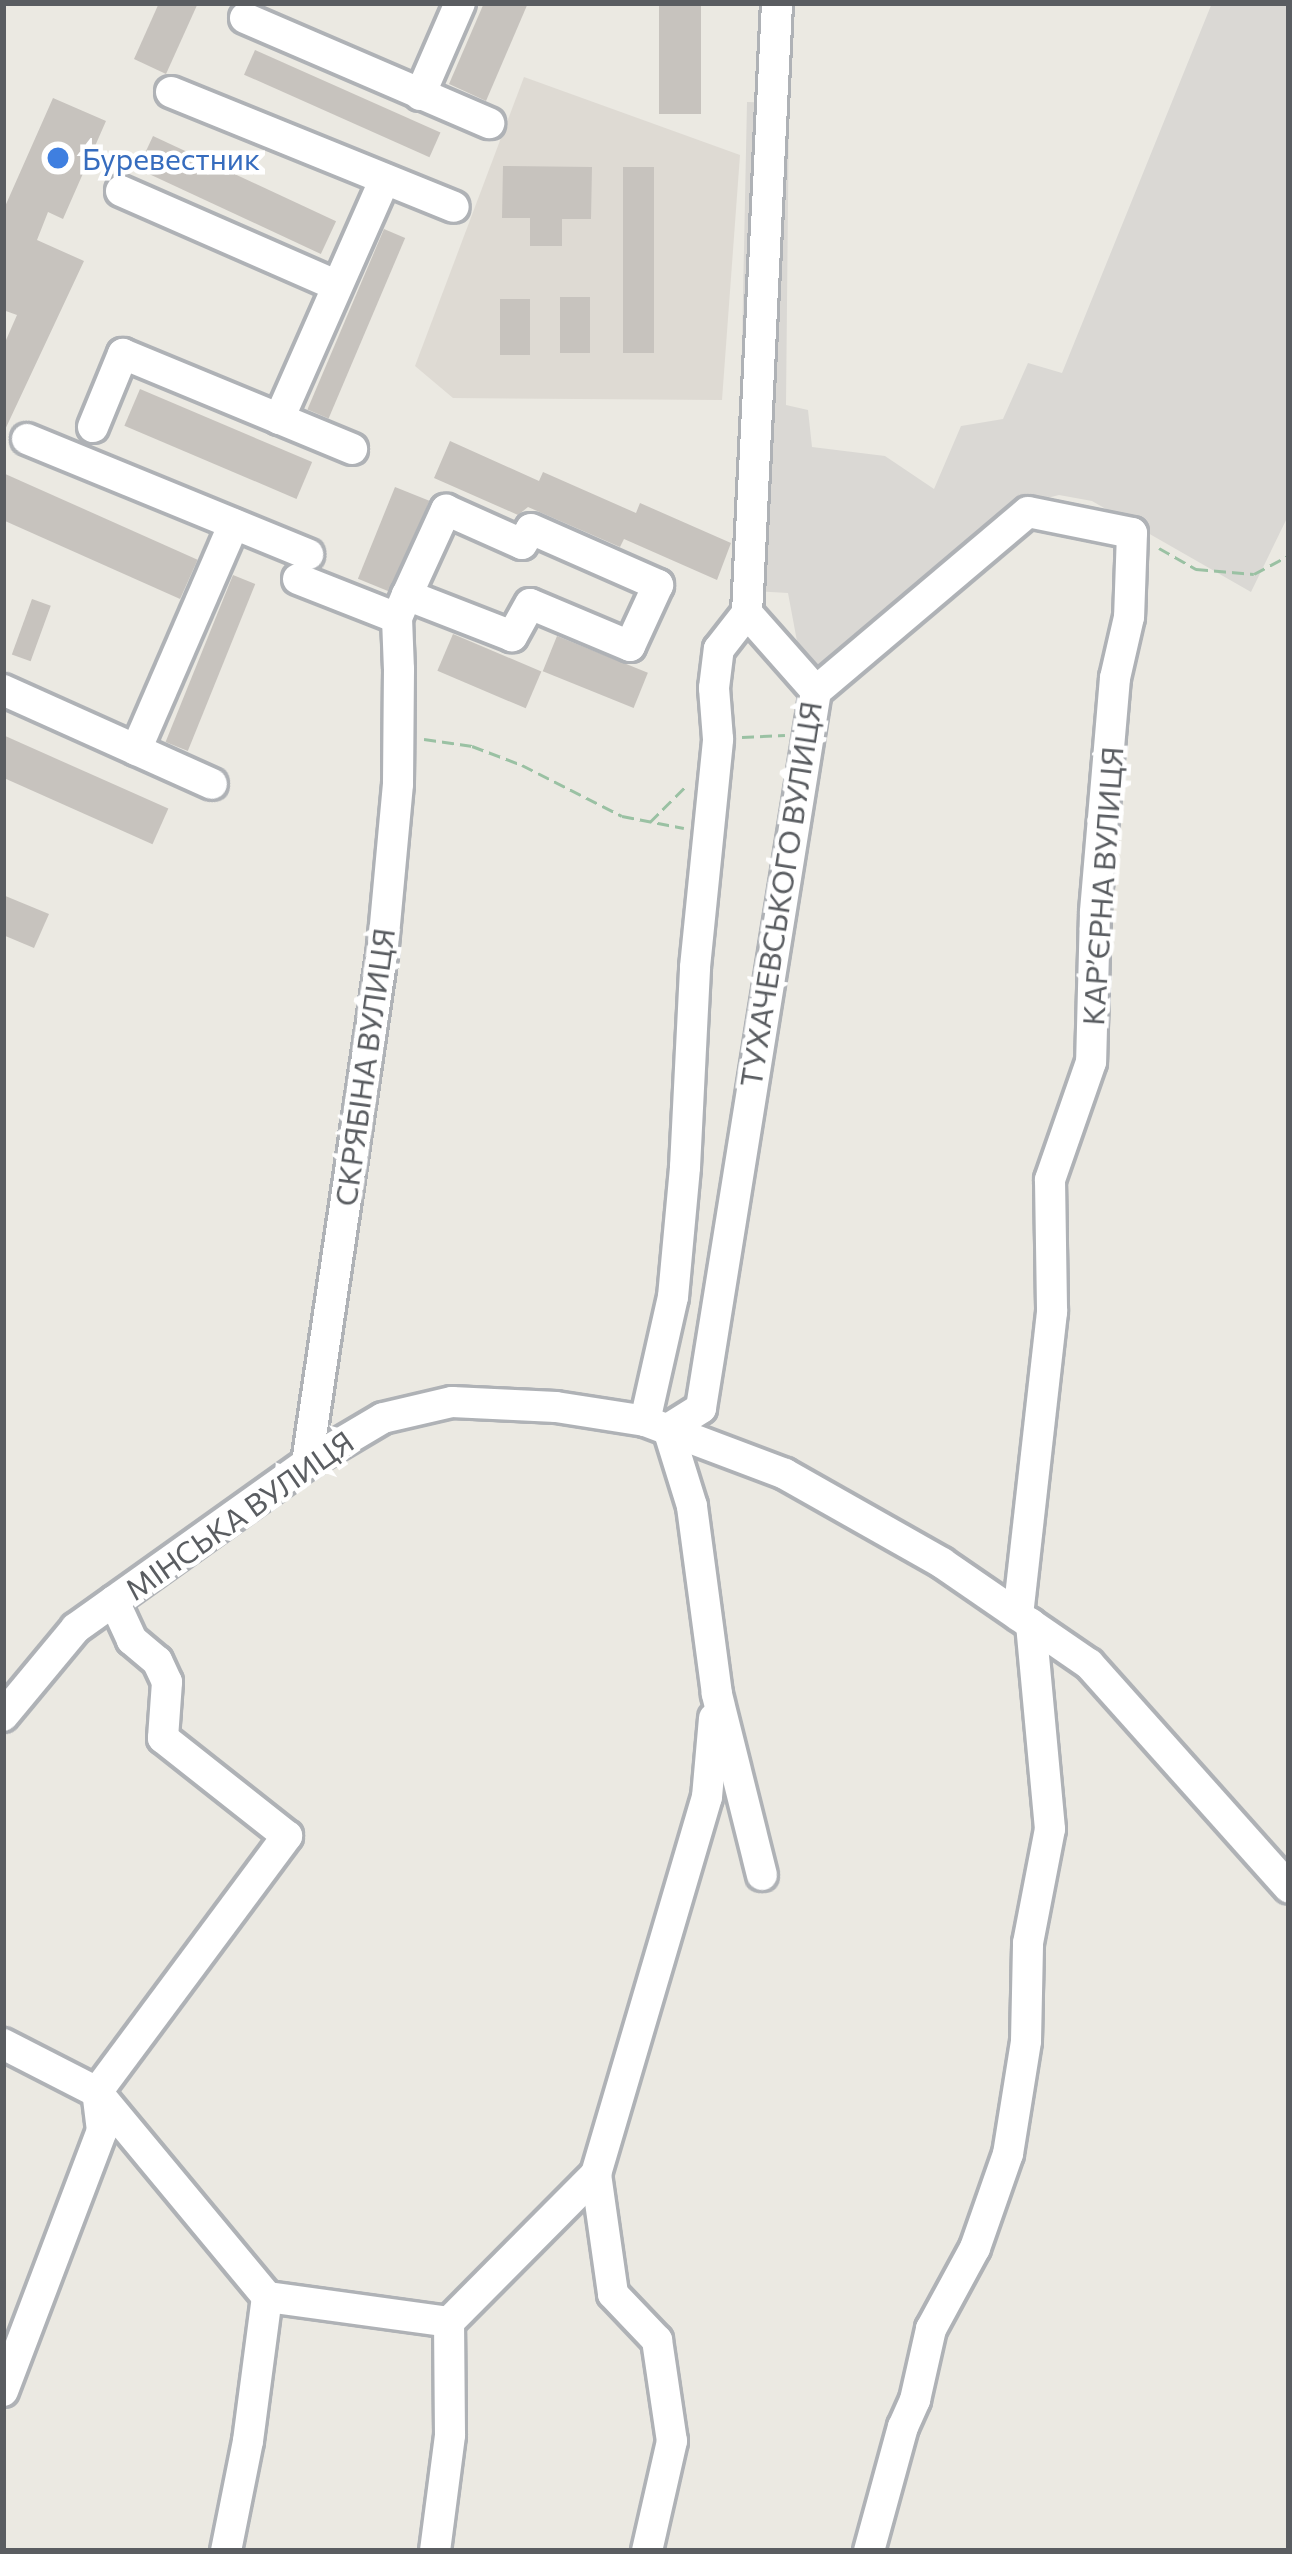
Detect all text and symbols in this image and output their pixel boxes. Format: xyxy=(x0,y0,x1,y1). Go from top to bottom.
place label: Буревестник xyxy=(82,140,260,176)
marker: Буревестник xyxy=(45,145,71,171)
street label: ТУХАЧЕВСЬКОГО ВУЛИЦЯ xyxy=(732,699,828,1089)
street label: КАР’ЄРНА ВУЛИЦЯ xyxy=(1074,745,1130,1027)
street label: СКРЯБІНА ВУЛИЦЯ xyxy=(327,926,401,1208)
street label: МІНСЬКА ВУЛИЦЯ xyxy=(118,1423,360,1607)

